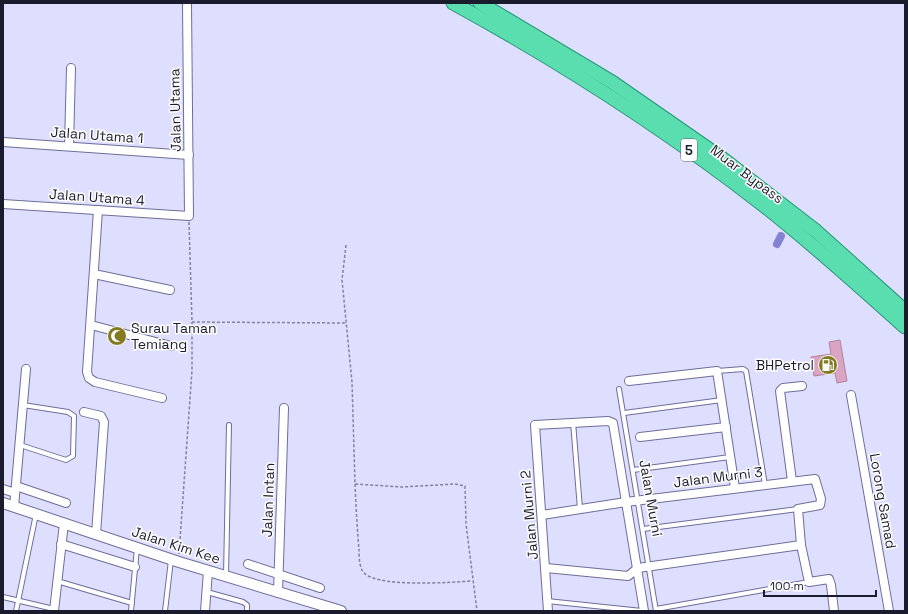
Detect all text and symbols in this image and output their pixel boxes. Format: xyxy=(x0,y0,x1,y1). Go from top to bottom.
street label: Jalan Utama xyxy=(165,68,185,152)
street label: Jalan Utama 1 xyxy=(50,123,144,147)
road number: 5 xyxy=(681,139,697,161)
street label: Muar Bypass xyxy=(707,141,787,207)
street label: Jalan Utama 4 xyxy=(49,185,146,209)
place label: Surau Taman Temiang xyxy=(131,319,217,353)
mosque icon: Surau Taman Temiang xyxy=(106,325,128,347)
fuel station icon: BHPetrol xyxy=(817,354,839,376)
place label: BHPetrol xyxy=(756,356,814,374)
street label: Lorong Samad xyxy=(866,452,900,550)
street label: Jalan Murni xyxy=(635,458,667,538)
street label: Jalan Intan xyxy=(258,462,278,538)
street label: Jalan Murni 3 xyxy=(672,463,764,491)
street label: Jalan Murni 2 xyxy=(516,470,542,560)
street label: Jalan Kim Kee xyxy=(129,522,223,568)
scale bar xyxy=(764,572,876,598)
text: 100 m xyxy=(770,578,804,594)

